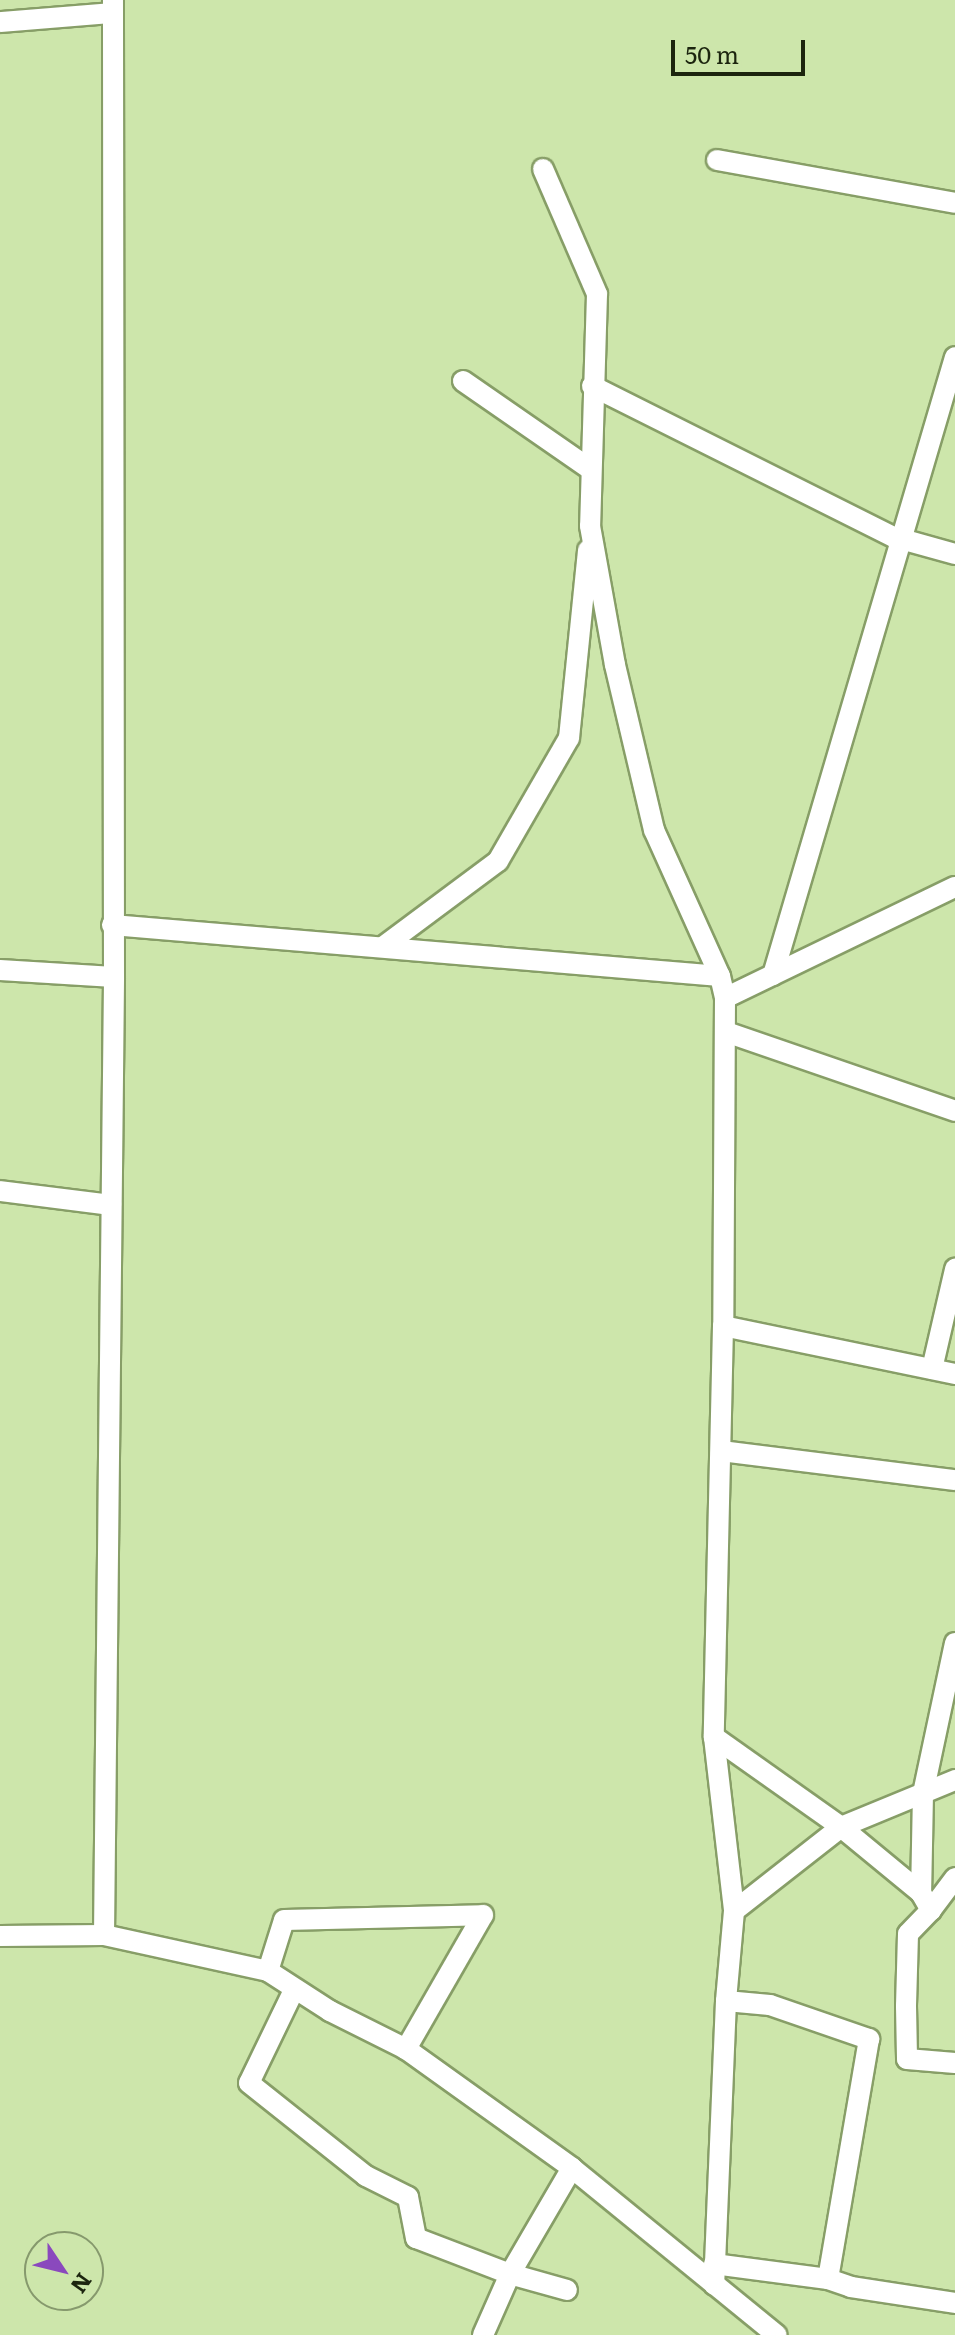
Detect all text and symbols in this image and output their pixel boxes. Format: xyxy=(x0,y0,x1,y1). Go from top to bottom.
scale bar xyxy=(675,24,809,74)
text: 50 m xyxy=(685,36,739,71)
north arrow xyxy=(24,2231,104,2311)
text: N xyxy=(64,2267,101,2301)

